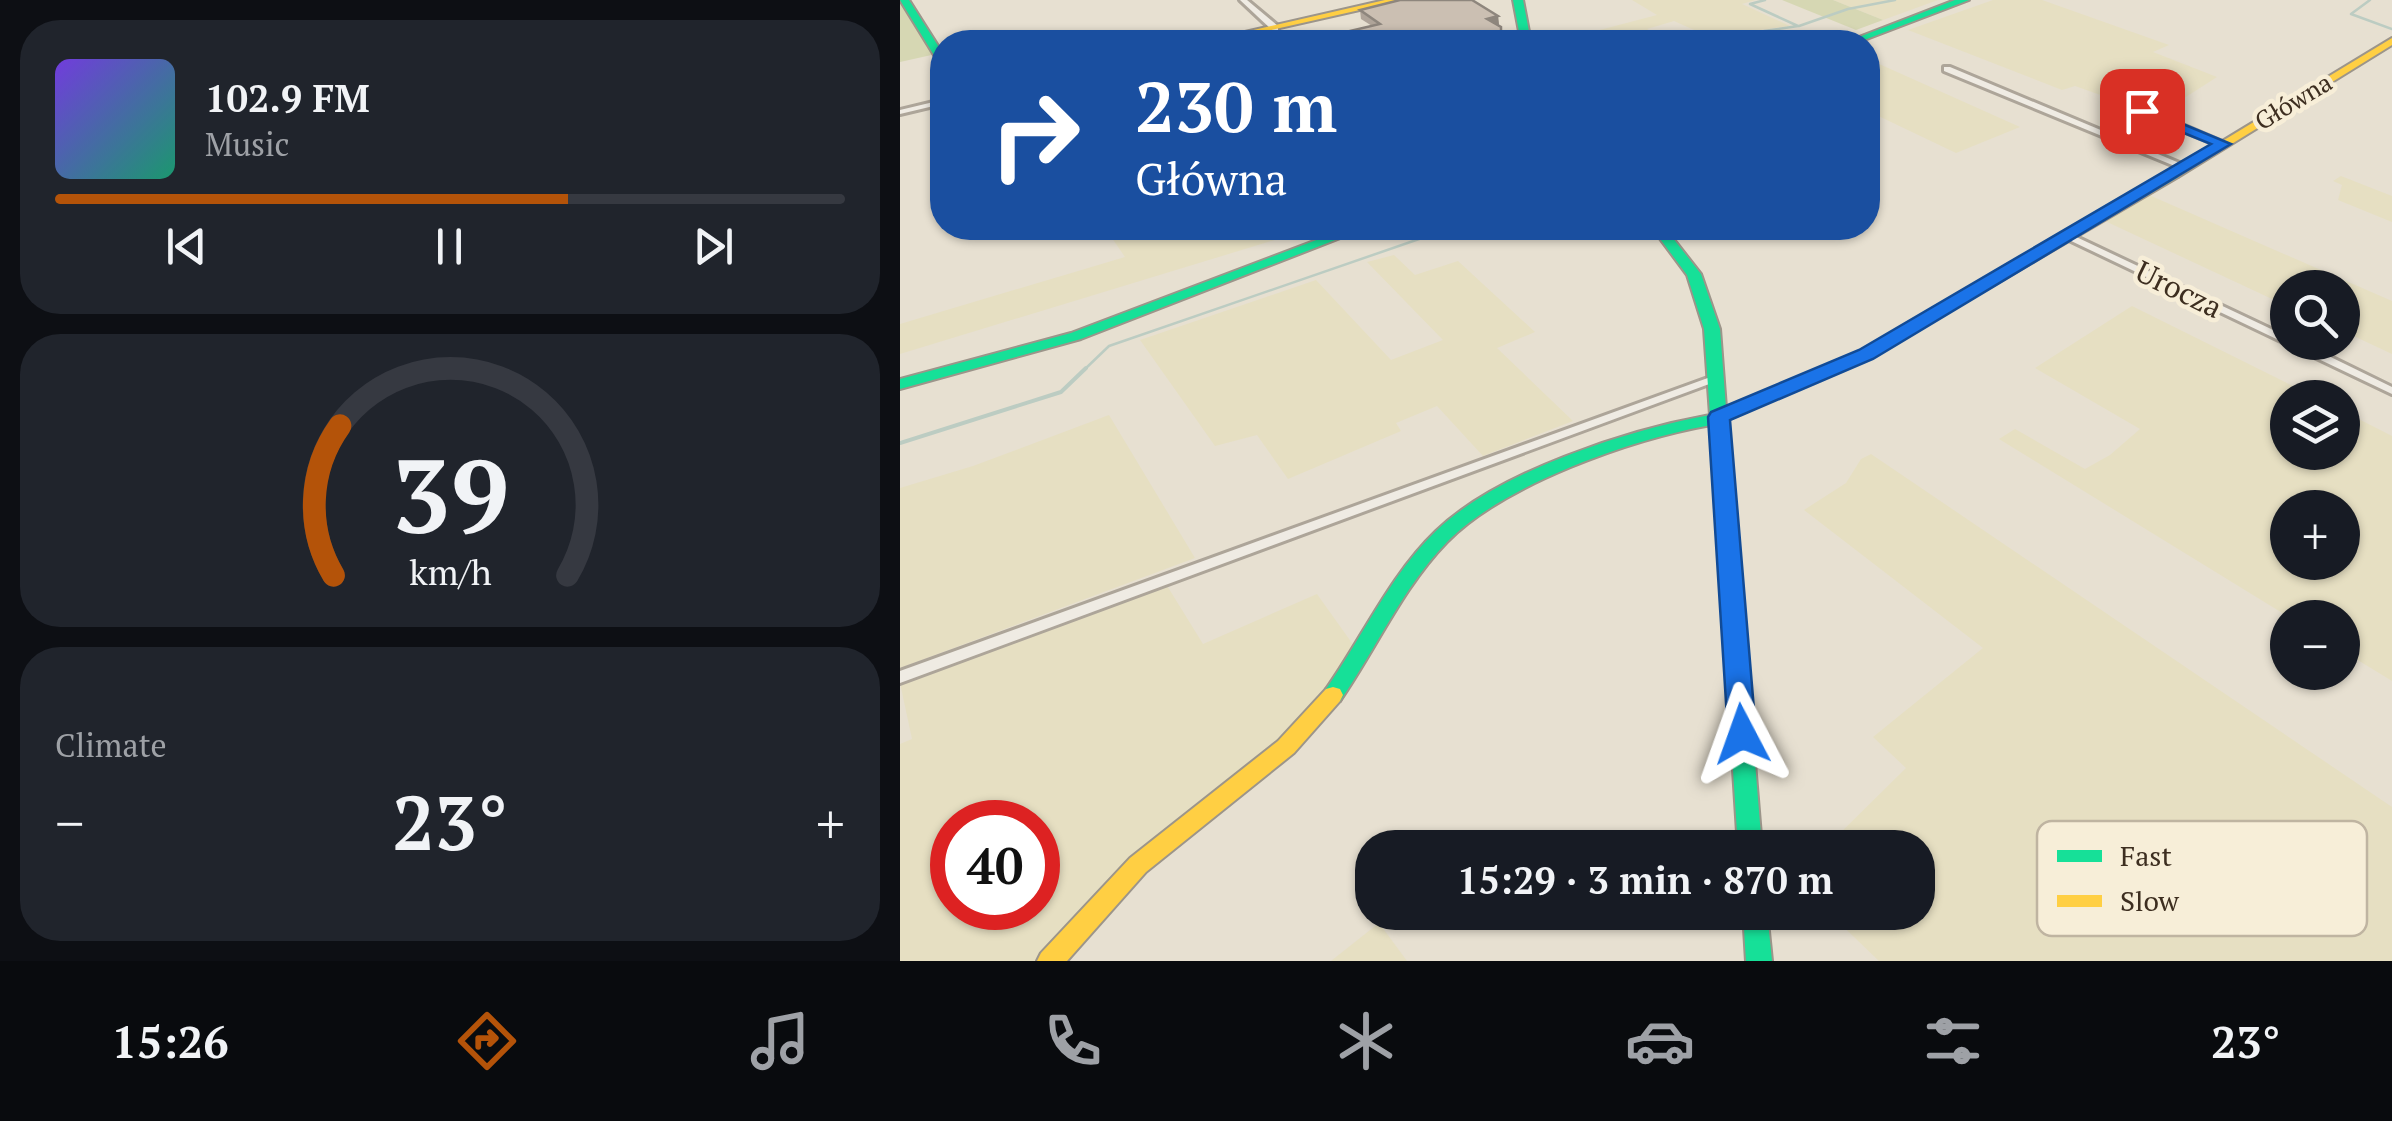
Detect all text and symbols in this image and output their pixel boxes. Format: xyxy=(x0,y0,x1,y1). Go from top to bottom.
text: 230 m xyxy=(1135,59,1337,152)
street label: Główna xyxy=(2248,65,2338,137)
pin xyxy=(2100,69,2185,154)
icon: right xyxy=(970,70,1100,200)
text: 102.9 FM xyxy=(205,73,370,123)
icon: arrive xyxy=(2115,84,2170,139)
text: Music xyxy=(205,123,290,165)
text: Główna xyxy=(1135,148,1287,208)
icon: previous xyxy=(159,219,214,274)
icon: pause xyxy=(422,219,477,274)
icon: next xyxy=(686,219,741,274)
street label: Urocza xyxy=(2129,251,2229,327)
map controls xyxy=(2270,270,2360,690)
button: search xyxy=(2270,270,2360,360)
button: layers xyxy=(2270,380,2360,470)
text: 39 xyxy=(391,425,509,563)
button: + xyxy=(2270,490,2360,580)
text: km/h xyxy=(409,548,491,595)
button: − xyxy=(2270,600,2360,690)
position arrow xyxy=(1690,682,1794,786)
text: Climate xyxy=(55,724,167,766)
text: 23° xyxy=(392,772,508,871)
text: − xyxy=(55,786,84,859)
text: + xyxy=(816,786,845,859)
speed limit sign: 40 xyxy=(930,800,1060,930)
legend xyxy=(2037,821,2367,936)
text: Fast xyxy=(2120,837,2172,874)
text: 15:29 · 3 min · 870 m xyxy=(1457,855,1833,905)
text: Slow xyxy=(2120,882,2180,919)
icon: directions xyxy=(452,1006,522,1076)
icon: music xyxy=(745,1006,815,1076)
icon: phone xyxy=(1038,1006,1108,1076)
icon: climate xyxy=(1331,1006,1401,1076)
icon: car xyxy=(1625,1006,1695,1076)
icon: filters xyxy=(1918,1006,1988,1076)
text: 15:26 xyxy=(112,1011,229,1071)
text: 23° xyxy=(2211,1011,2280,1071)

